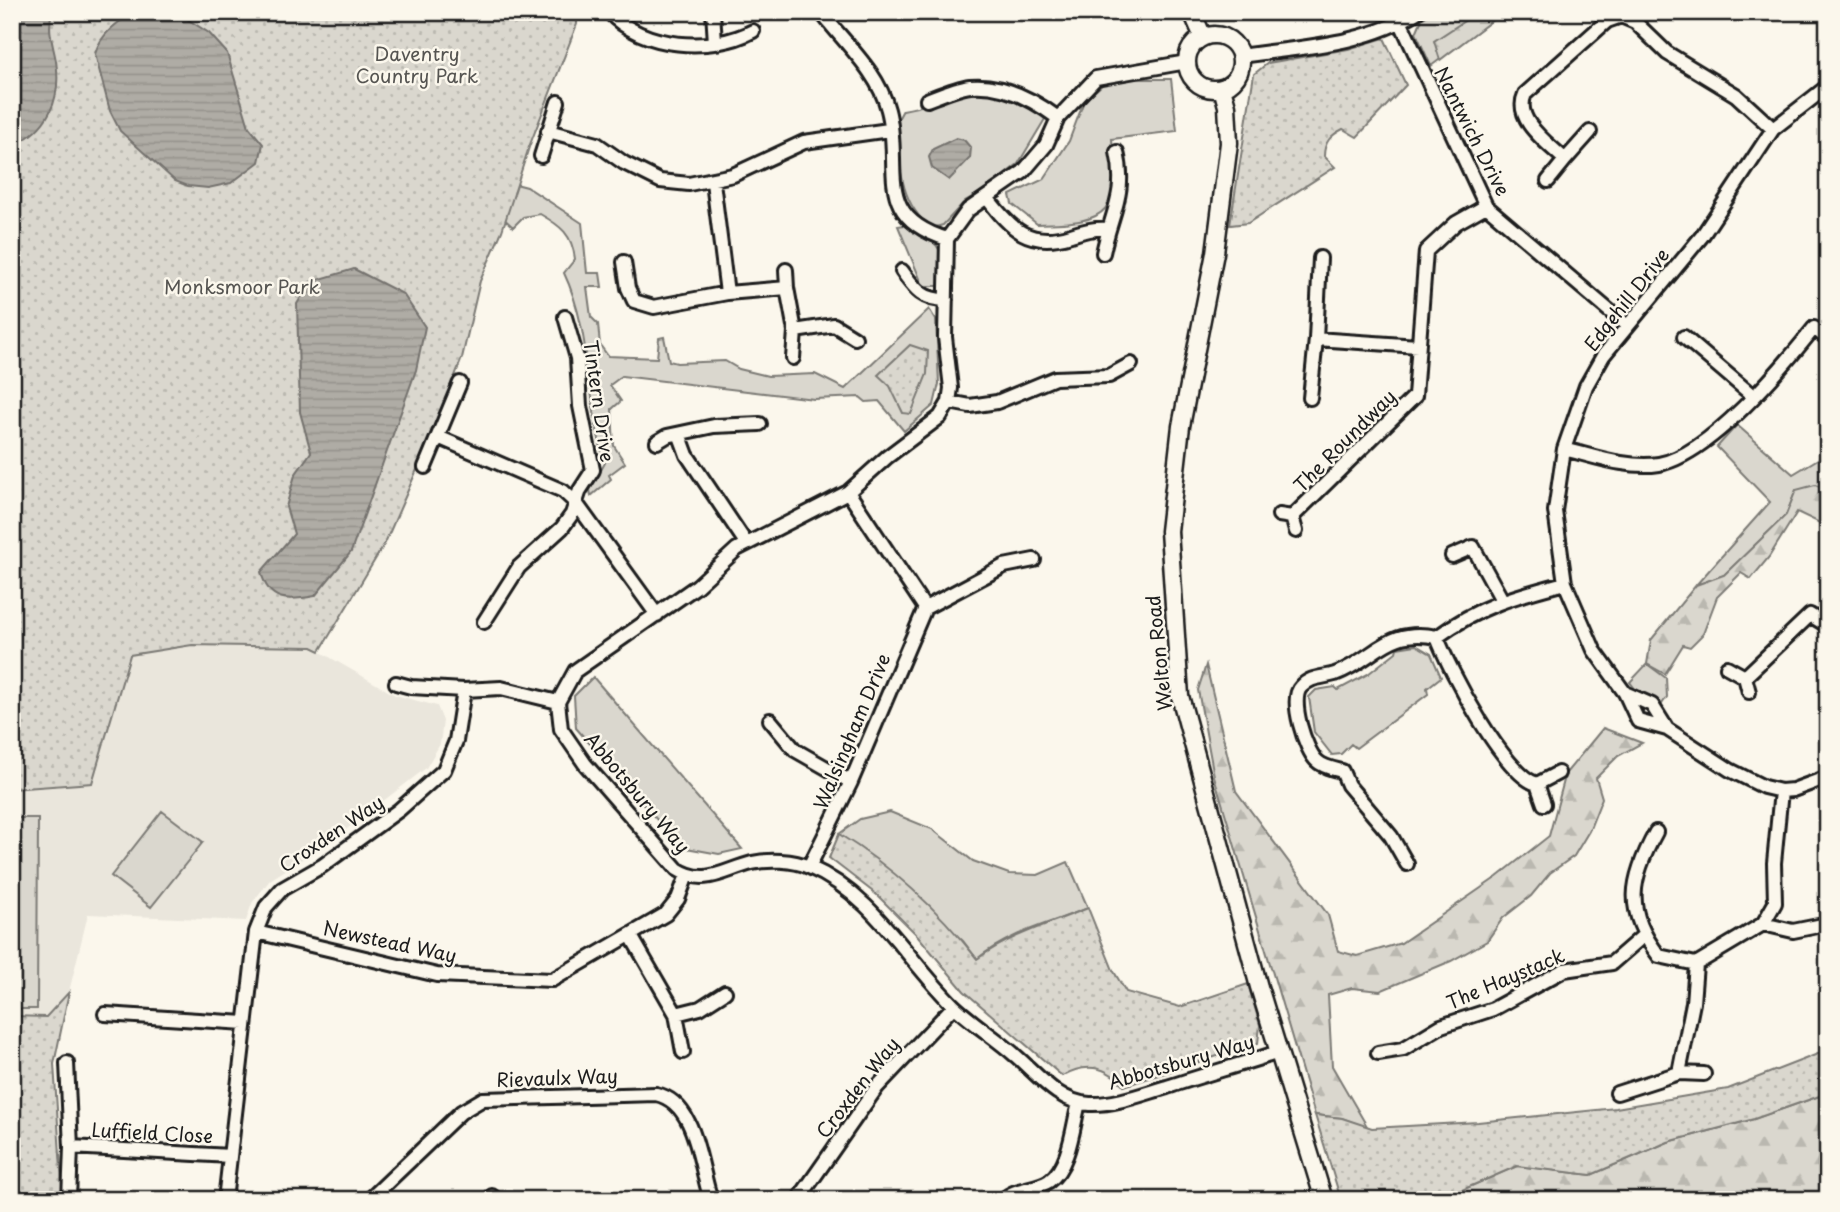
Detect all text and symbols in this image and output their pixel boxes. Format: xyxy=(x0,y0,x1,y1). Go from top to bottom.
park label: Daventry Country Park xyxy=(356,39,479,89)
street label: Nantwich Drive xyxy=(1428,62,1518,200)
street label: Edgehill Drive xyxy=(1577,242,1675,356)
park label: Monksmoor Park xyxy=(164,272,320,300)
street label: Tintern Drive xyxy=(578,338,622,464)
street label: The Roundway xyxy=(1286,382,1402,498)
street label: Welton Road xyxy=(1138,594,1178,712)
street label: Walsingham Drive xyxy=(805,649,897,813)
street label: Abbotsbury Way xyxy=(579,725,697,859)
street label: Croxden Way xyxy=(273,787,389,879)
street label: Newstead Way xyxy=(321,913,459,969)
street label: The Haystack xyxy=(1442,940,1569,1015)
street label: Abbotsbury Way xyxy=(1104,1027,1258,1095)
street label: Croxden Way xyxy=(809,1031,905,1143)
street label: Rievaulx Way xyxy=(496,1061,618,1093)
street label: Luffield Close xyxy=(91,1115,213,1149)

